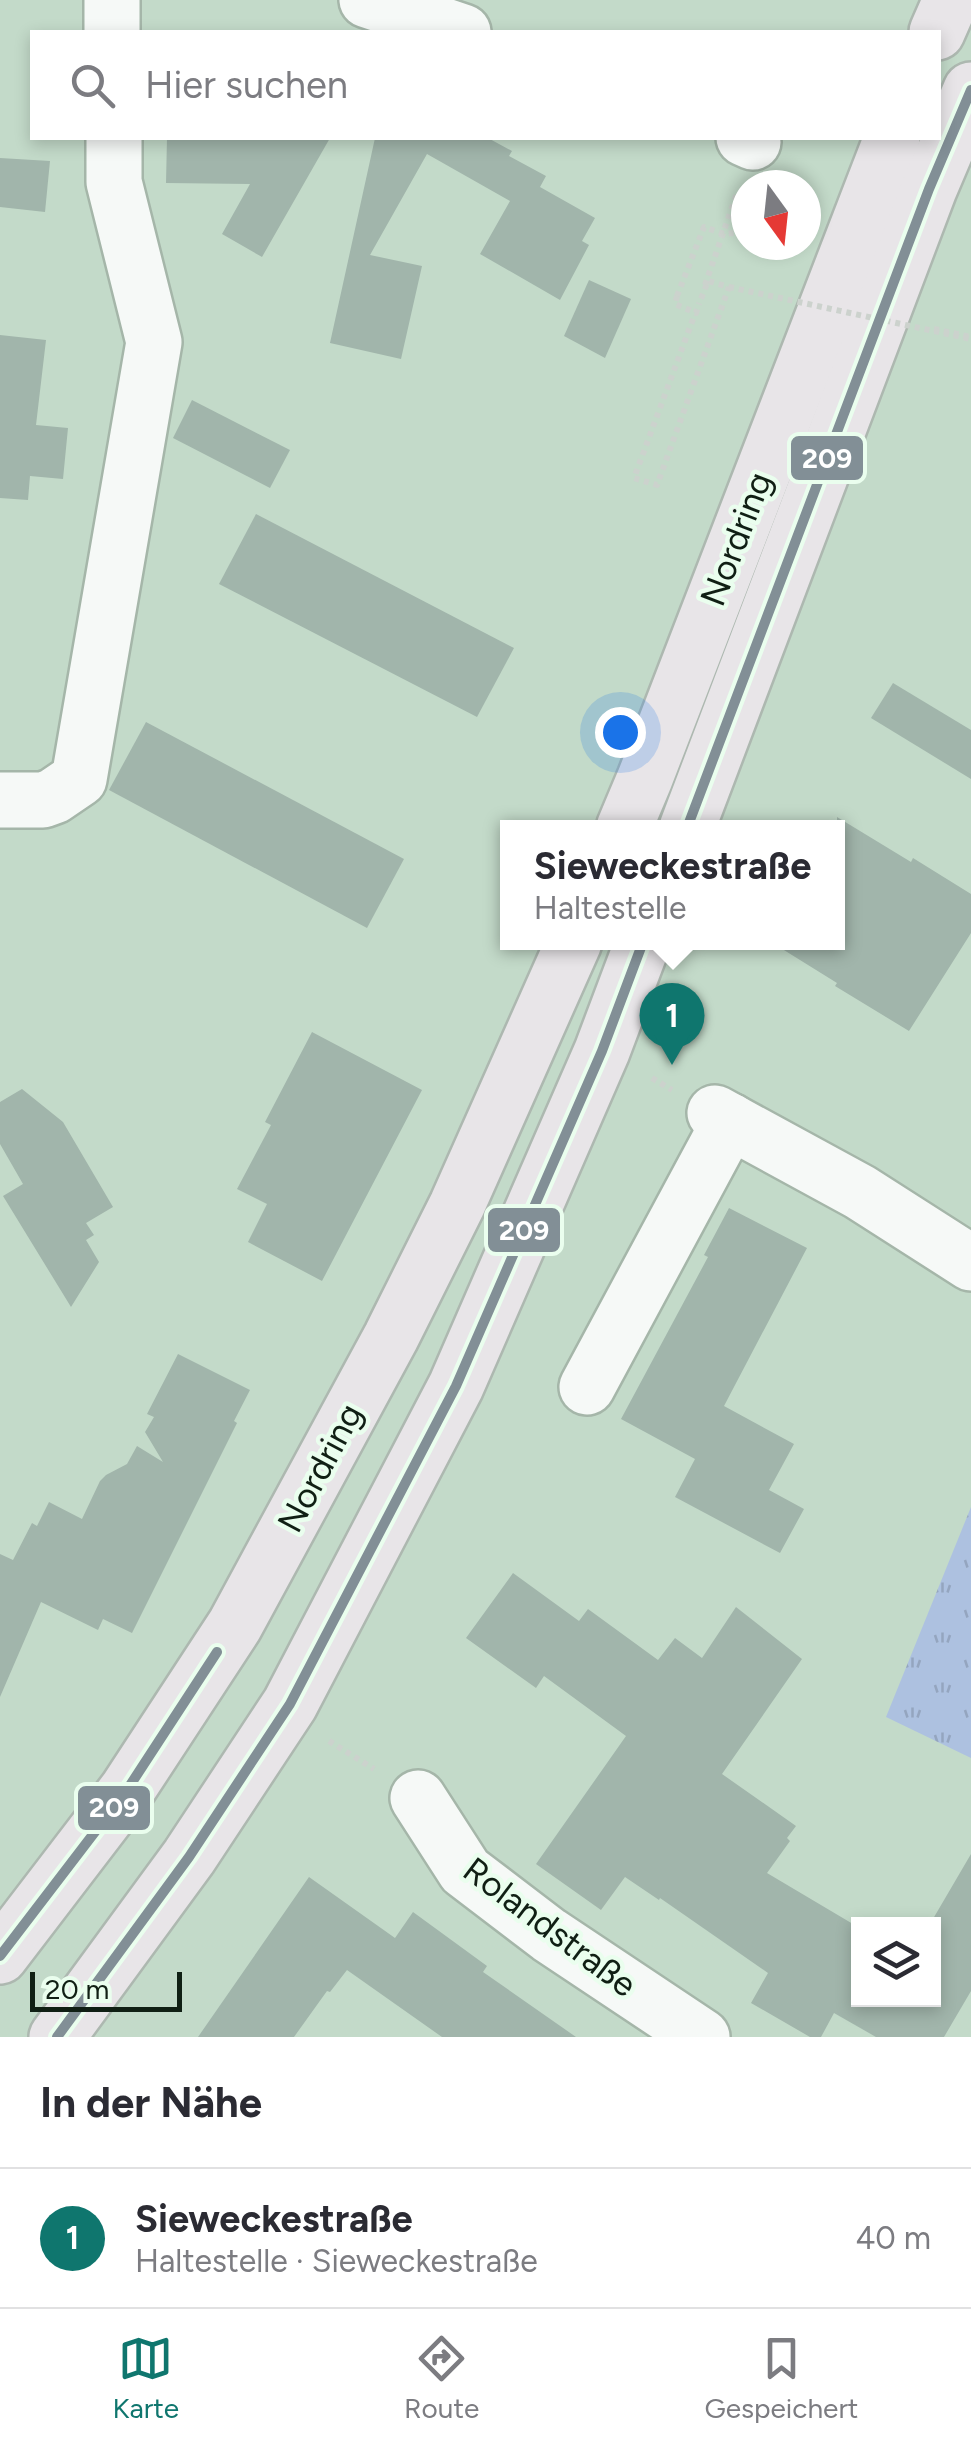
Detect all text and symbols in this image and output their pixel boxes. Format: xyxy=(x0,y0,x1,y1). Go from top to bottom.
search box xyxy=(30,30,941,140)
icon: search xyxy=(65,58,120,113)
text: Hier suchen xyxy=(145,62,348,108)
north arrow xyxy=(731,170,821,260)
line badge: 209 xyxy=(789,434,865,482)
text: 209 xyxy=(802,441,852,475)
street label: Nordring xyxy=(691,466,781,612)
your location xyxy=(595,707,646,758)
popup xyxy=(500,820,845,950)
text: Sieweckestraße xyxy=(534,843,811,889)
text: Haltestelle xyxy=(534,889,687,927)
pin: 1 xyxy=(640,982,704,1065)
line badge: 209 xyxy=(486,1206,562,1254)
text: 209 xyxy=(499,1213,549,1247)
street label: Nordring xyxy=(269,1396,371,1540)
line badge: 209 xyxy=(76,1784,152,1832)
text: 209 xyxy=(89,1790,139,1824)
street label: Rolandstraße xyxy=(455,1848,645,2006)
map controls xyxy=(851,1917,941,2007)
button: layers xyxy=(851,1917,941,2007)
scale bar xyxy=(30,1967,182,2012)
text: 20 m xyxy=(45,1972,109,2006)
text: In der Nähe xyxy=(40,2077,262,2128)
text: Sieweckestraße xyxy=(135,2196,413,2242)
text: 1 xyxy=(66,2219,79,2257)
text: 40 m xyxy=(855,2219,931,2257)
text: Haltestelle · Sieweckestraße xyxy=(135,2242,538,2280)
tab: Karte xyxy=(113,2331,179,2425)
tab: Route xyxy=(404,2331,479,2425)
tab: Gespeichert xyxy=(704,2331,858,2425)

